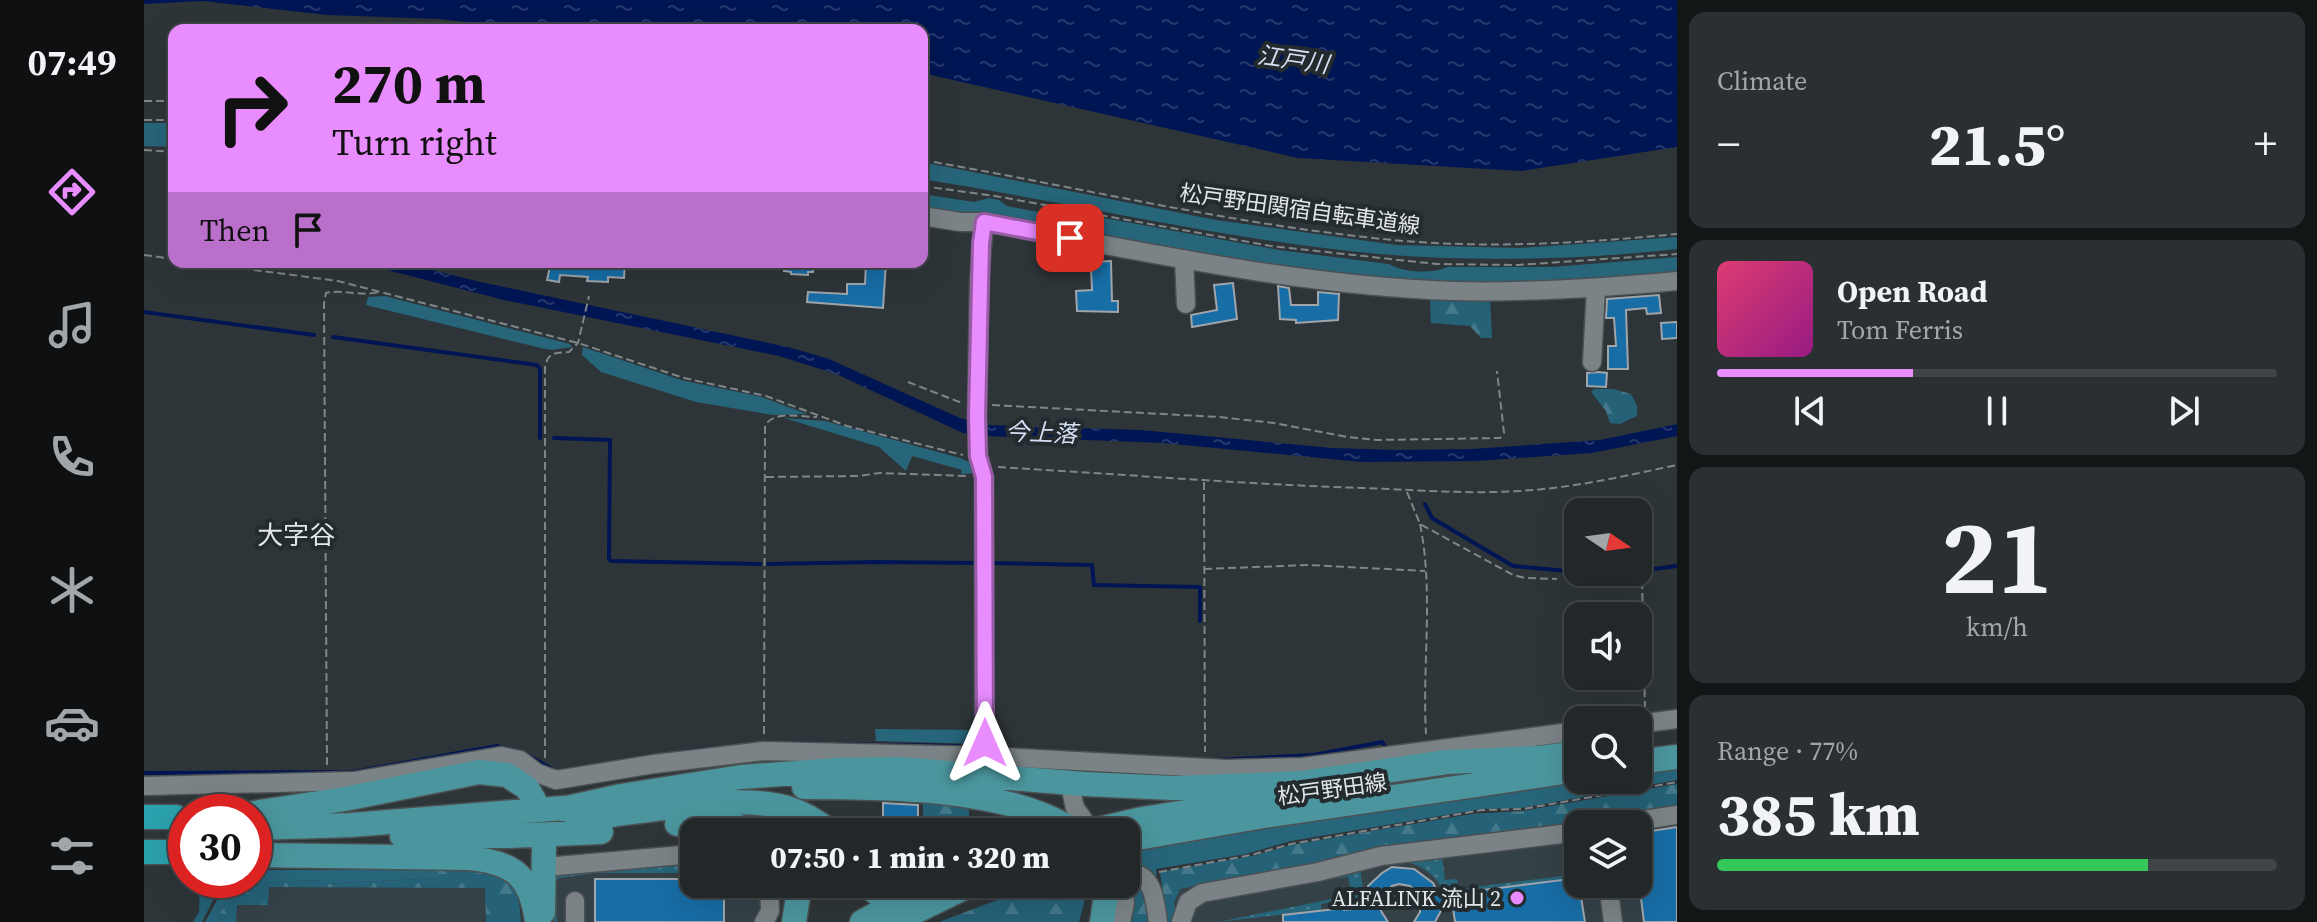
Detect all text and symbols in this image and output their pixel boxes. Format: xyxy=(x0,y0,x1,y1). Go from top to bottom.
text: 07:49 xyxy=(28,38,116,87)
water label: 江戸川 xyxy=(1255,38,1334,81)
text: 270 m xyxy=(332,45,486,122)
icon: right xyxy=(200,56,304,160)
text: Climate xyxy=(1717,63,1807,99)
text: 21.5° xyxy=(1929,103,2065,185)
text: − xyxy=(1717,113,1740,174)
text: + xyxy=(2254,113,2277,174)
text: Turn right xyxy=(332,118,497,167)
icon: directions xyxy=(44,164,100,220)
street label: 松戸野田関宿自転車道線 xyxy=(1178,177,1422,241)
pin xyxy=(1036,204,1104,272)
icon: arrive xyxy=(286,208,330,252)
text: Then xyxy=(200,210,270,251)
icon: arrive xyxy=(1048,216,1092,260)
text: Open Road xyxy=(1837,271,1988,312)
icon: music xyxy=(44,297,100,353)
text: Tom Ferris xyxy=(1837,312,1963,348)
icon: previous xyxy=(1788,389,1832,433)
icon: pause xyxy=(1975,389,2019,433)
icon: next xyxy=(2162,389,2206,433)
water label: 今上落 xyxy=(1004,415,1082,450)
icon: phone xyxy=(44,429,100,485)
text: 21 xyxy=(1941,485,2053,628)
north arrow xyxy=(1564,498,1652,586)
map controls xyxy=(1564,498,1652,898)
district label: 大字谷 xyxy=(257,517,335,553)
icon: climate xyxy=(44,562,100,618)
button: sound xyxy=(1564,602,1652,690)
text: km/h xyxy=(1966,609,2028,645)
icon: car xyxy=(44,695,100,751)
position arrow xyxy=(943,701,1027,785)
button: search xyxy=(1564,706,1652,794)
text: Range · 77% xyxy=(1717,733,1858,769)
street label: 松戸野田線 xyxy=(1275,766,1389,812)
text: 385 km xyxy=(1717,773,1920,855)
speed limit sign: 30 xyxy=(168,794,272,898)
button: layers xyxy=(1564,810,1652,898)
icon: filters xyxy=(44,828,100,884)
text: 07:50 · 1 min · 320 m xyxy=(770,837,1050,878)
place label: ALFALINK 流山 2 xyxy=(1332,883,1501,913)
marker: ALFALINK 流山 2 xyxy=(1508,889,1526,907)

